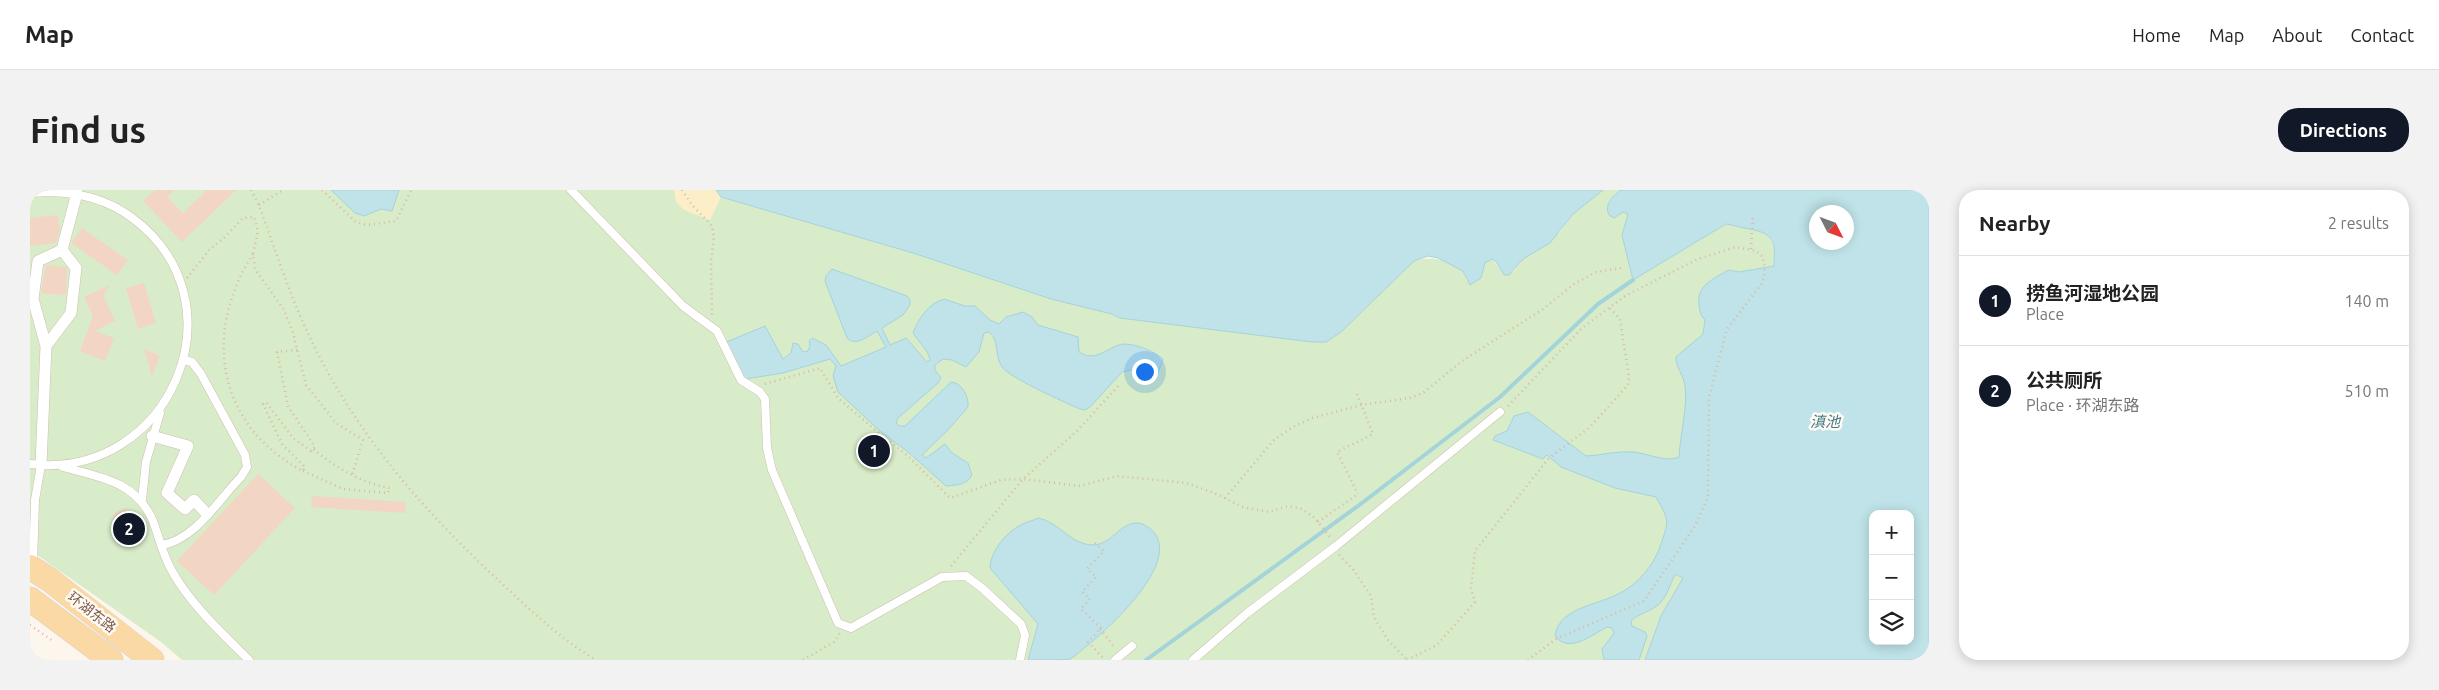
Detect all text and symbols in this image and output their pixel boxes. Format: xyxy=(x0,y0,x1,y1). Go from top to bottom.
text: Map xyxy=(25,21,74,48)
text: Home xyxy=(2132,25,2181,45)
text: Map xyxy=(2209,25,2244,45)
text: About xyxy=(2272,25,2322,45)
text: Contact xyxy=(2350,25,2414,45)
button: Directions xyxy=(2278,108,2409,152)
text: Find us xyxy=(30,110,146,150)
north arrow xyxy=(1809,205,1854,250)
text: Nearby xyxy=(1979,211,2050,235)
text: 2 results xyxy=(2328,214,2389,232)
text: 捞鱼河湿地公园 xyxy=(2026,282,2159,304)
text: 1 xyxy=(1990,292,2000,310)
text: 140 m xyxy=(2344,292,2389,310)
text: Place xyxy=(2026,305,2064,323)
your location xyxy=(1132,359,1158,385)
text: 公共厕所 xyxy=(2026,369,2102,391)
text: 2 xyxy=(1990,382,2000,400)
text: 510 m xyxy=(2344,382,2389,400)
text: Place · 环湖东路 xyxy=(2026,396,2140,414)
water label: 滇池 xyxy=(1810,413,1842,430)
pin: 1 xyxy=(858,432,890,470)
pin: 2 xyxy=(113,510,145,548)
map controls xyxy=(1869,510,1914,645)
button: + xyxy=(1869,510,1914,555)
button: − xyxy=(1869,555,1914,600)
street label: 环湖东路 xyxy=(65,588,119,636)
button: layers xyxy=(1869,600,1914,645)

